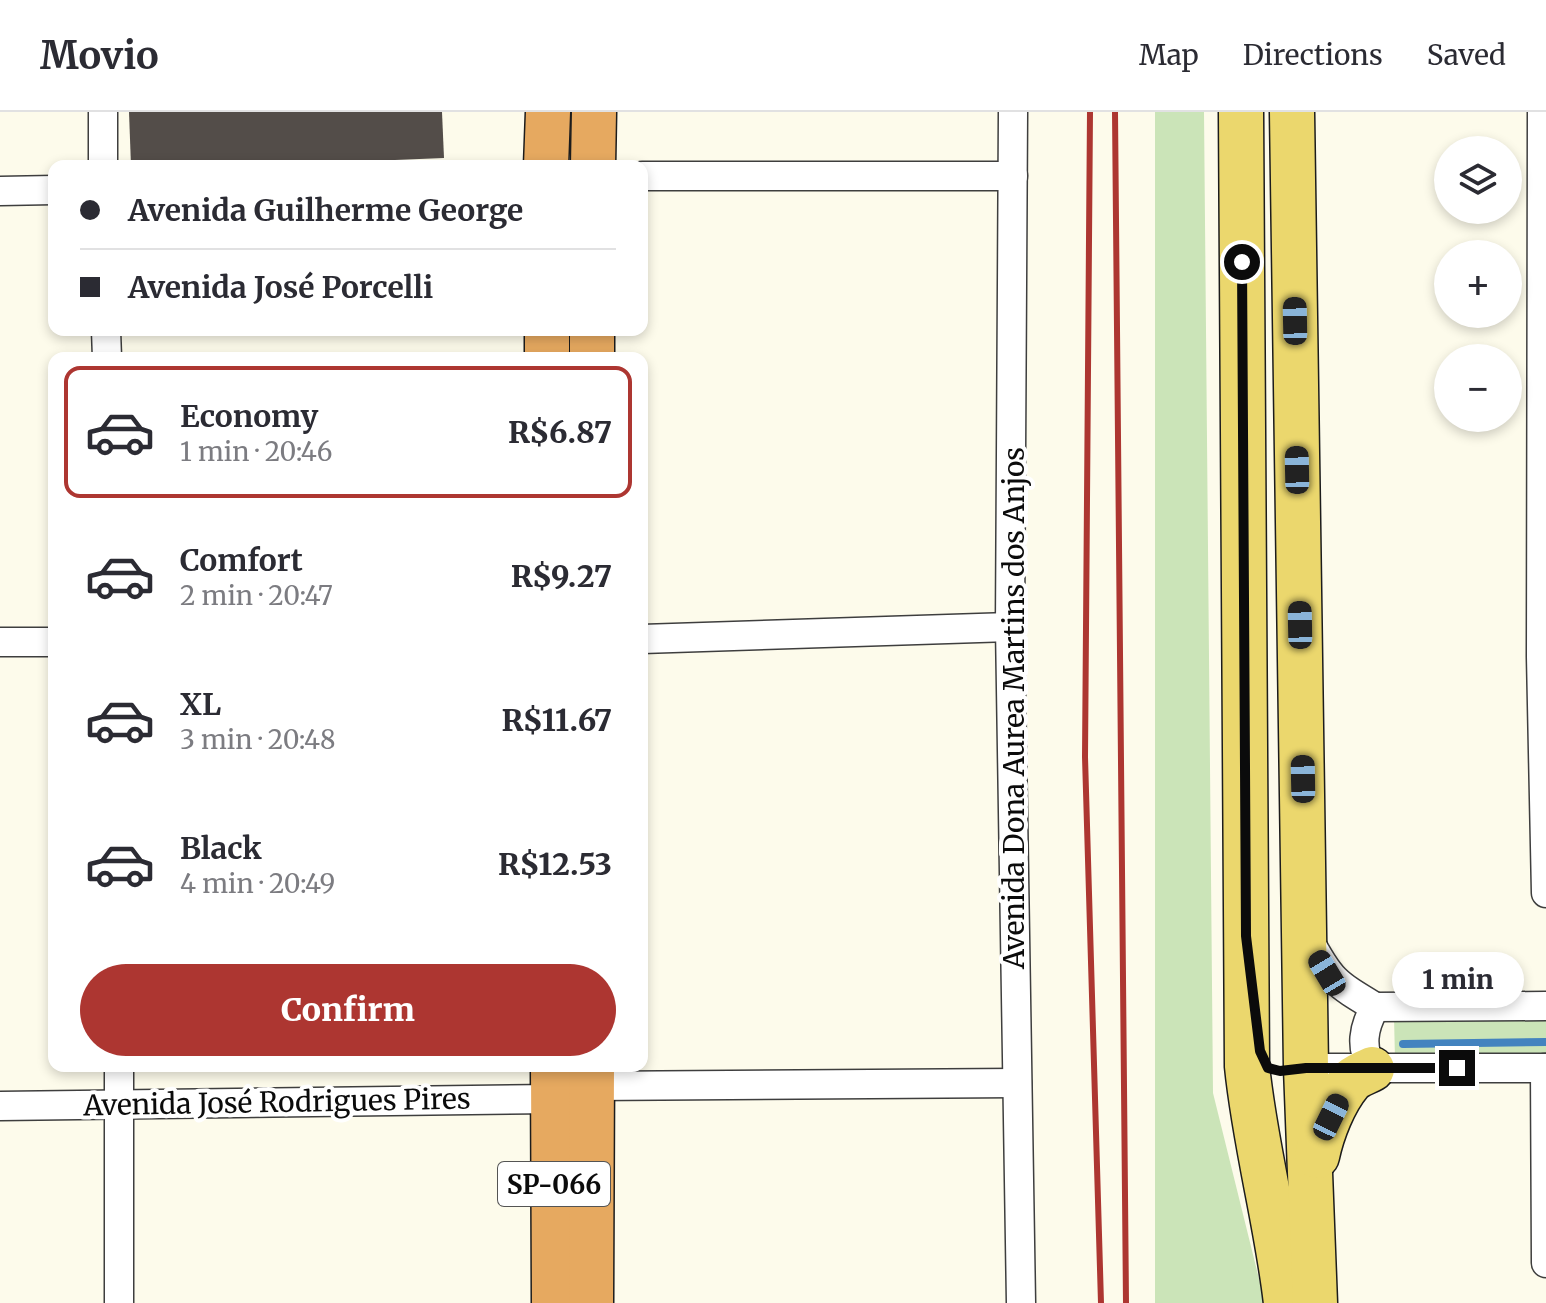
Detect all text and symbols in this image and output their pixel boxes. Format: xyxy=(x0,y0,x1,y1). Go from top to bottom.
text: Movio xyxy=(40,32,159,79)
text: Map xyxy=(1139,37,1199,73)
text: Directions xyxy=(1243,37,1383,73)
text: Saved xyxy=(1427,37,1506,73)
map controls xyxy=(1434,136,1522,432)
button: layers xyxy=(1434,136,1522,224)
text: Avenida Guilherme George xyxy=(128,191,523,229)
button: + xyxy=(1434,240,1522,328)
route start xyxy=(1224,244,1260,280)
text: Avenida José Porcelli xyxy=(128,268,433,306)
car xyxy=(1283,297,1307,345)
button: − xyxy=(1434,344,1522,432)
icon: car xyxy=(84,396,156,468)
text: Economy xyxy=(180,397,318,435)
text: R$6.87 xyxy=(508,413,612,451)
text: 1 min · 20:46 xyxy=(180,435,332,468)
car xyxy=(1285,446,1309,494)
street label: Avenida Dona Aurea Martins dos Anjos xyxy=(996,447,1032,970)
icon: car xyxy=(84,540,156,612)
text: Comfort xyxy=(180,541,303,579)
text: R$9.27 xyxy=(511,557,612,595)
text: 2 min · 20:47 xyxy=(180,579,333,612)
car xyxy=(1288,601,1312,649)
icon: car xyxy=(84,684,156,756)
text: XL xyxy=(180,685,221,723)
text: R$11.67 xyxy=(501,701,612,739)
text: 3 min · 20:48 xyxy=(180,723,335,756)
car xyxy=(1291,755,1315,803)
icon: car xyxy=(84,828,156,900)
text: Black xyxy=(180,829,262,867)
text: R$12.53 xyxy=(498,845,612,883)
text: 4 min · 20:49 xyxy=(180,867,335,900)
car xyxy=(1304,946,1350,1000)
callout: 1 min xyxy=(1391,952,1523,1008)
text: 1 min xyxy=(1422,963,1494,996)
button: Confirm xyxy=(80,964,616,1056)
route end xyxy=(1439,1050,1475,1086)
street label: Avenida José Rodrigues Pires xyxy=(82,1081,471,1123)
car xyxy=(1310,1090,1352,1144)
road number: SP-066 xyxy=(498,1162,610,1206)

